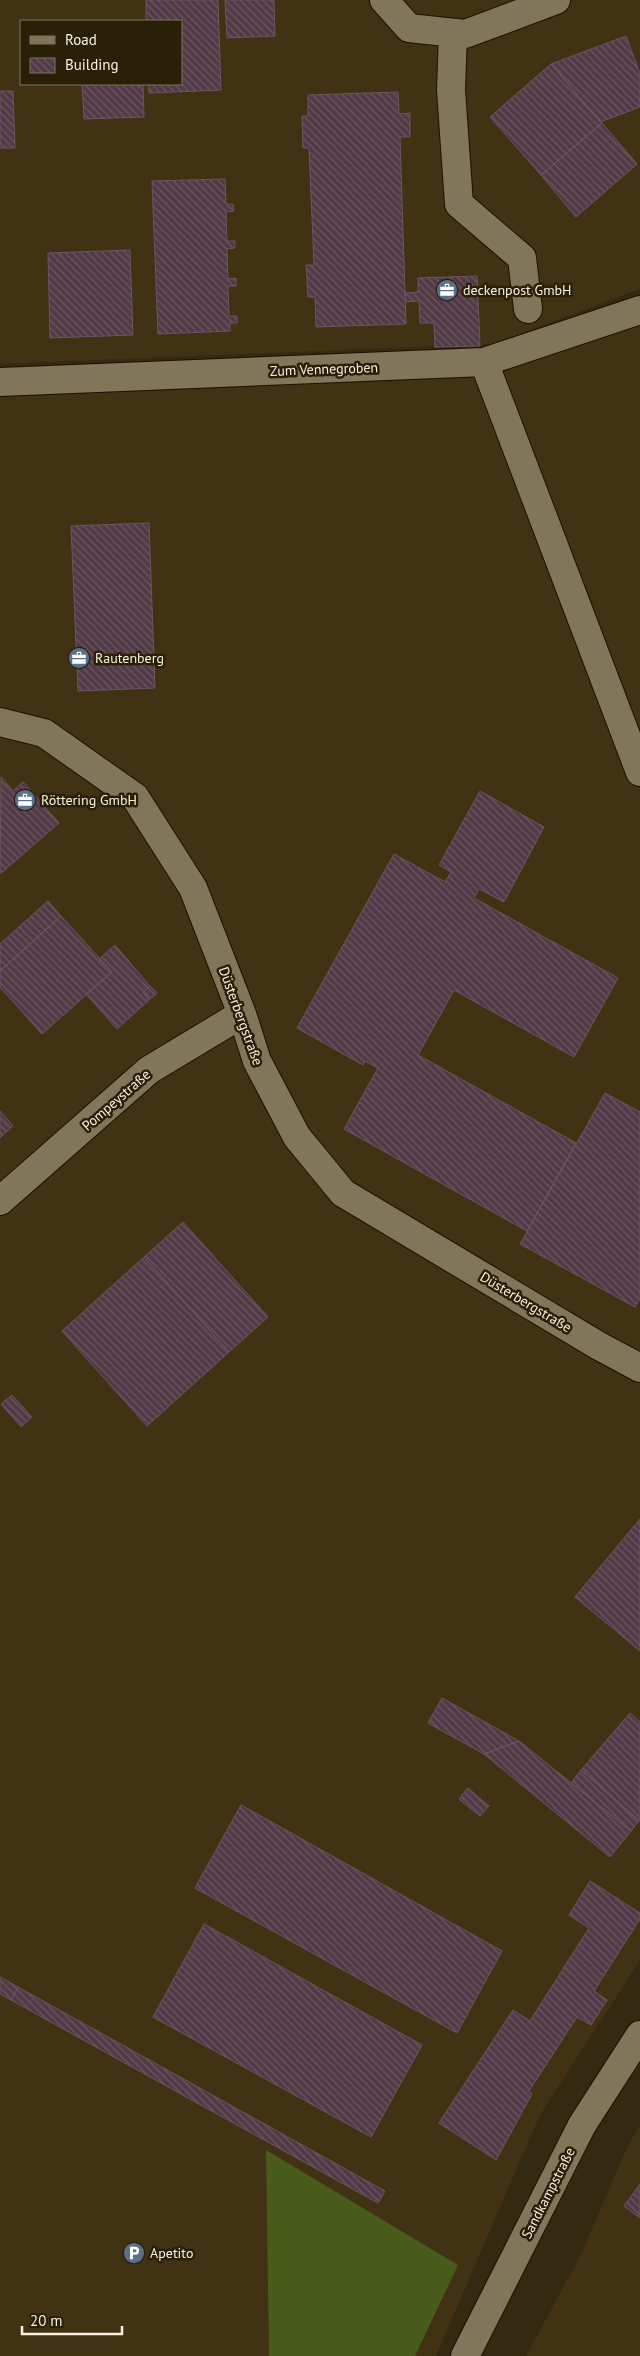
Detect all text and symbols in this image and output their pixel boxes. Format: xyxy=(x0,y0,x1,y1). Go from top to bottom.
legend xyxy=(20,20,182,85)
text: Road xyxy=(65,30,97,49)
text: Building xyxy=(65,55,119,74)
office icon: deckenpost GmbH xyxy=(435,278,459,302)
place label: deckenpost GmbH xyxy=(463,281,571,299)
street label: Zum Vennegroben xyxy=(270,358,378,380)
office icon: Rautenberg xyxy=(67,646,91,670)
place label: Rautenberg xyxy=(95,649,164,667)
office icon: Röttering GmbH xyxy=(13,788,37,812)
place label: Röttering GmbH xyxy=(41,791,137,809)
street label: Düsterbergstraße xyxy=(215,964,267,1068)
street label: Pompeystraße xyxy=(78,1065,154,1135)
street label: Düsterbergstraße xyxy=(477,1268,575,1336)
street label: Sandkampstraße xyxy=(517,2144,579,2242)
parking icon: Apetito xyxy=(122,2241,146,2265)
place label: Apetito xyxy=(150,2244,193,2262)
scale bar xyxy=(22,2304,122,2336)
text: 20 m xyxy=(30,2311,63,2330)

